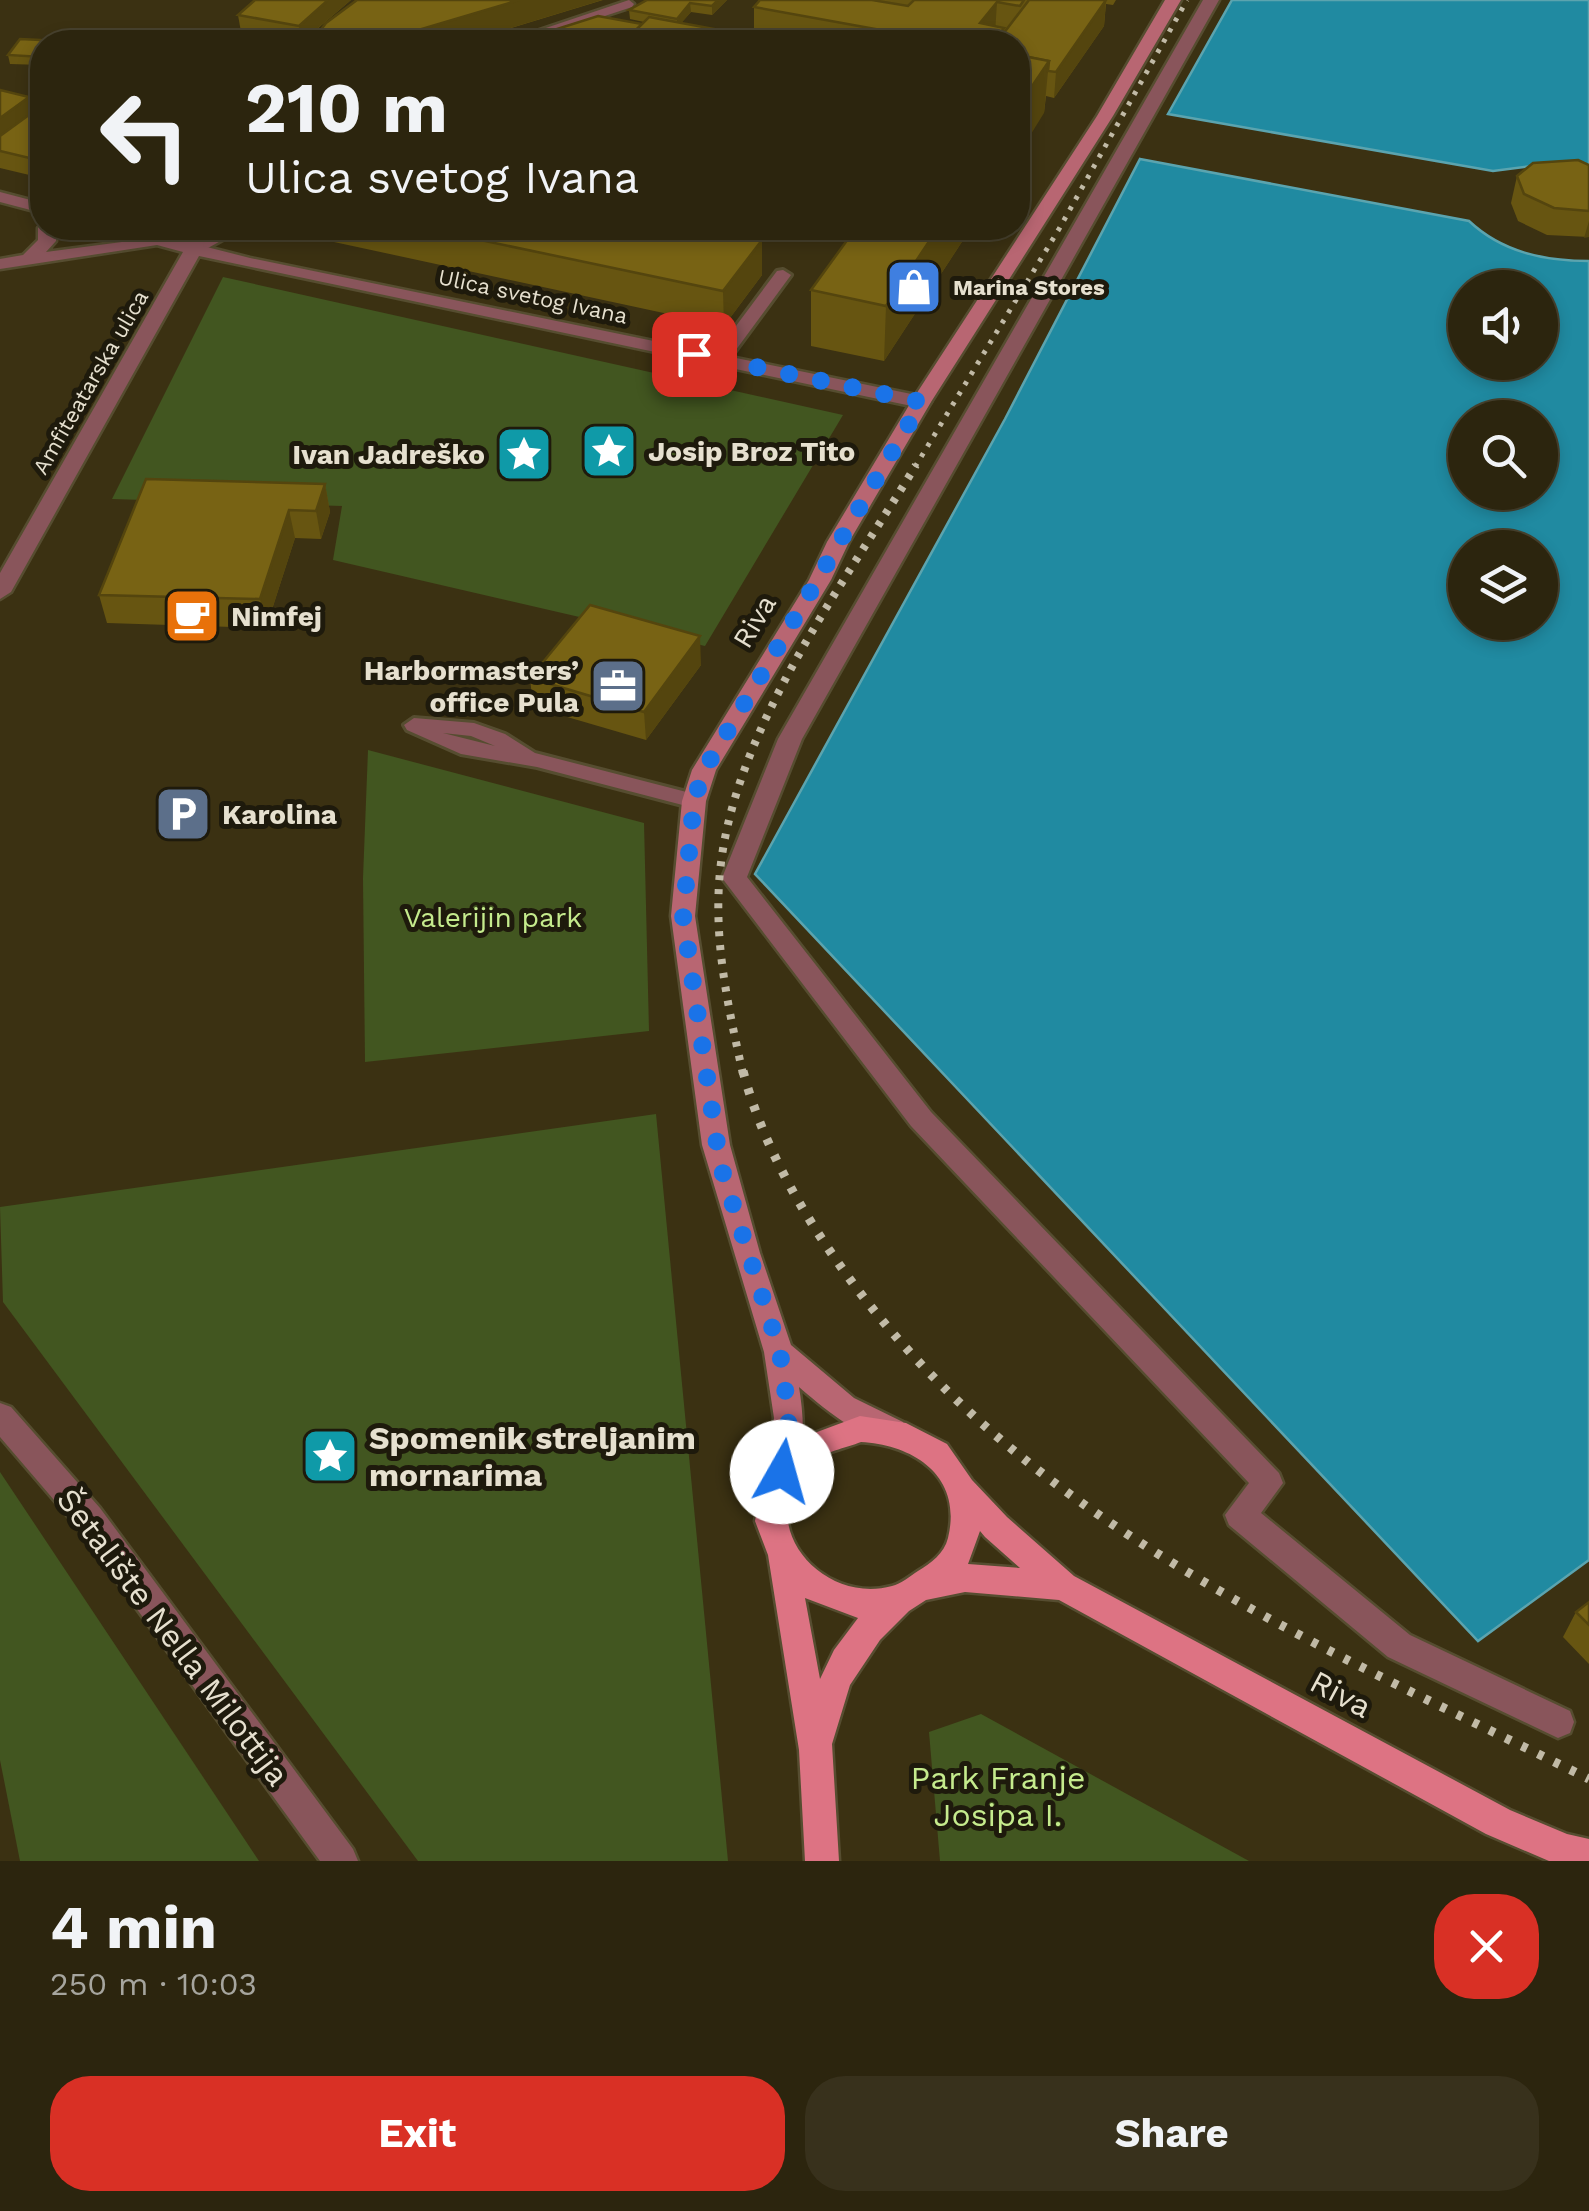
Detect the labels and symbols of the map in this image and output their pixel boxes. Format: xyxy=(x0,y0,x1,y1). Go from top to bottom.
shop icon: Marina Stores xyxy=(884,257,944,317)
street label: Ulica svetog Ivana xyxy=(436,264,630,329)
place label: Marina Stores xyxy=(953,275,1105,300)
street label: Amfiteatarska ulica xyxy=(28,286,153,479)
pin xyxy=(652,312,737,397)
place icon: Josip Broz Tito xyxy=(579,421,639,481)
place icon: Ivan Jadreško xyxy=(494,424,554,484)
place label: Josip Broz Tito xyxy=(648,435,855,468)
place label: Ivan Jadreško xyxy=(292,438,485,471)
cafe icon: Nimfej xyxy=(162,586,222,646)
street label: Riva xyxy=(726,589,783,654)
place label: Nimfej xyxy=(231,600,322,633)
place label: Harbormasters’ office Pula xyxy=(364,654,580,719)
office icon: Harbormasters’ office Pula xyxy=(588,656,648,716)
parking icon: Karolina xyxy=(153,784,213,844)
place label: Karolina xyxy=(222,798,338,831)
park label: Valerijin park xyxy=(404,901,582,934)
place label: Spomenik streljanim mornarima xyxy=(369,1419,696,1494)
position arrow xyxy=(730,1420,834,1524)
place icon: Spomenik streljanim mornarima xyxy=(300,1426,360,1486)
street label: Šetalište Nella Milottija xyxy=(49,1481,297,1793)
street label: Riva xyxy=(1304,1662,1378,1726)
park label: Park Franje Josipa I. xyxy=(911,1759,1085,1834)

